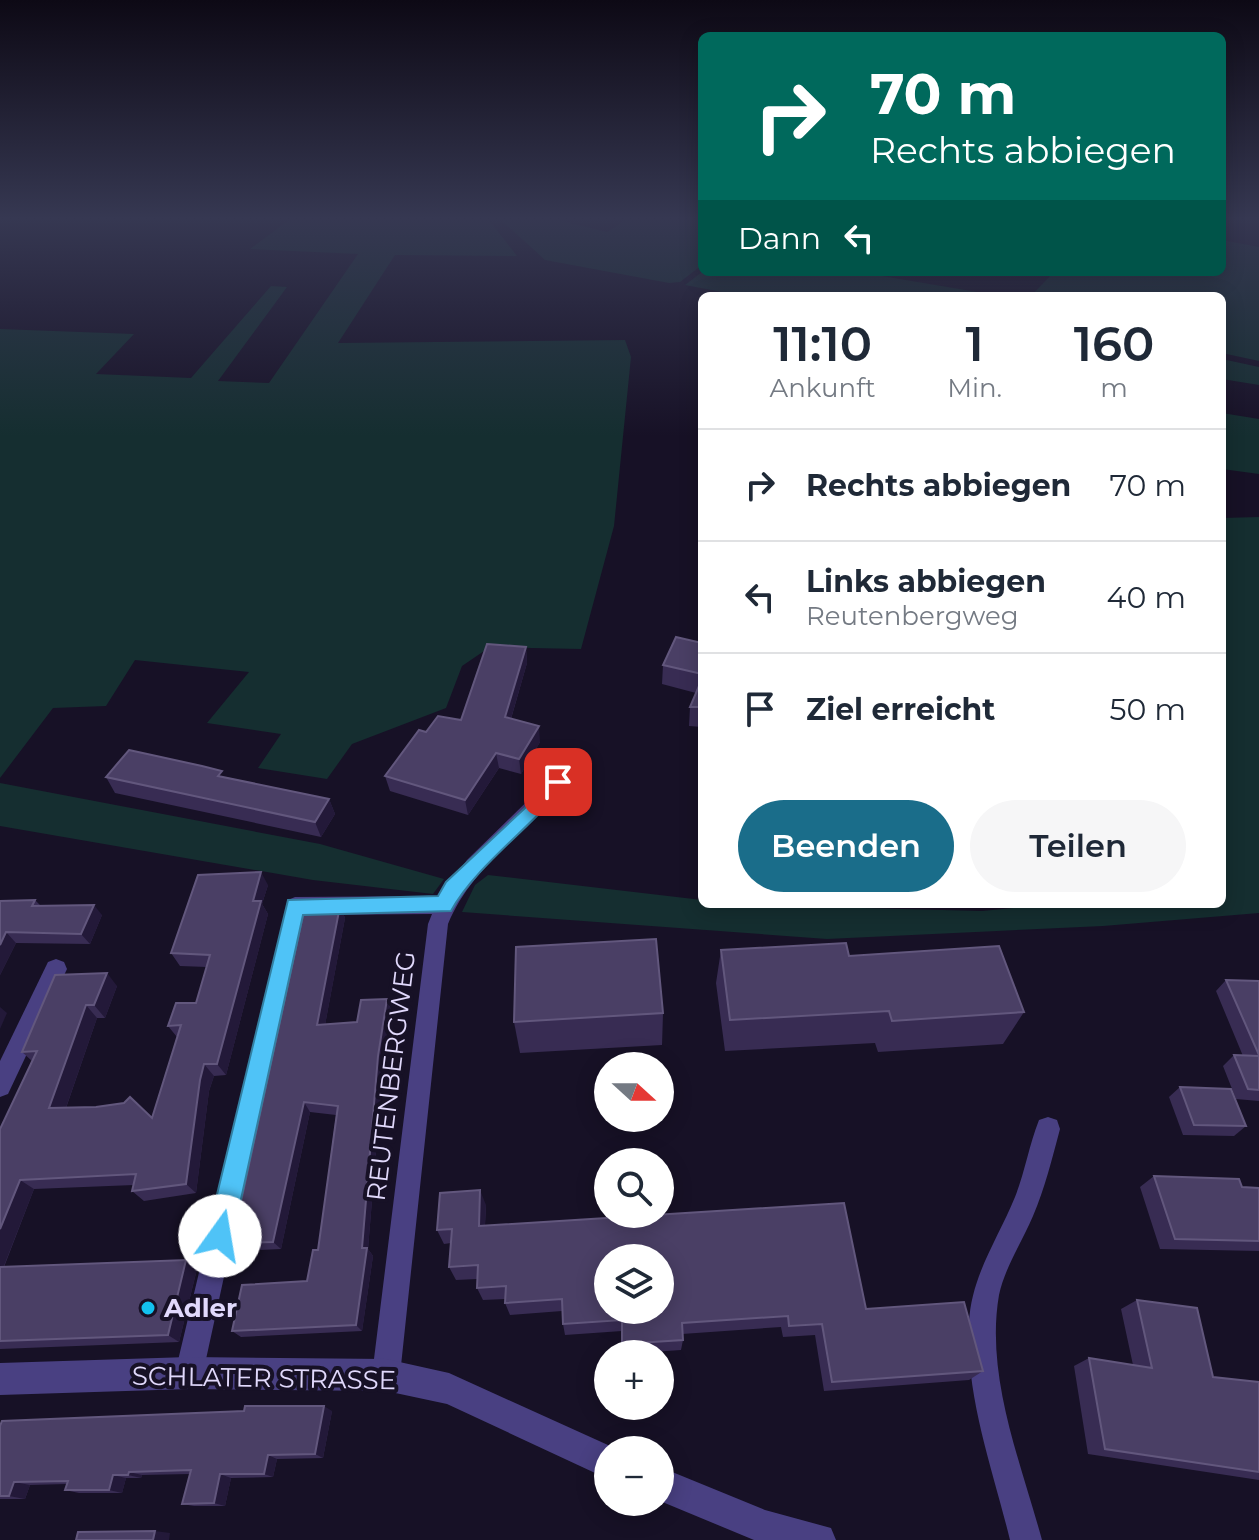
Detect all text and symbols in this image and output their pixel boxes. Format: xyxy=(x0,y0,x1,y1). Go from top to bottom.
text: 70 m xyxy=(870,60,1016,128)
icon: right xyxy=(738,64,842,168)
text: Rechts abbiegen xyxy=(870,128,1176,172)
icon: left xyxy=(837,216,881,260)
text: Dann xyxy=(738,220,821,257)
text: 11:10 xyxy=(773,315,872,373)
text: 1 xyxy=(965,315,984,373)
text: 160 xyxy=(1074,315,1154,373)
text: Ankunft xyxy=(770,372,876,404)
text: Min. xyxy=(947,372,1002,404)
text: m xyxy=(1100,372,1128,404)
icon: right xyxy=(738,463,782,507)
text: Rechts abbiegen xyxy=(806,467,1071,504)
text: 70 m xyxy=(1109,467,1186,504)
text: Links abbiegen xyxy=(806,563,1046,600)
icon: left xyxy=(738,575,782,619)
text: 40 m xyxy=(1107,579,1186,616)
text: Reutenbergweg xyxy=(806,600,1019,632)
icon: arrive xyxy=(738,687,782,731)
text: Ziel erreicht xyxy=(806,691,995,728)
text: 50 m xyxy=(1109,691,1186,728)
pin xyxy=(524,748,592,816)
icon: arrive xyxy=(536,760,580,804)
button: Beenden xyxy=(738,800,954,892)
button: Teilen xyxy=(970,800,1186,892)
street label: REUTENBERGWEG xyxy=(360,949,422,1203)
north arrow xyxy=(594,1052,674,1132)
map controls xyxy=(594,1052,674,1516)
button: search xyxy=(594,1148,674,1228)
position arrow xyxy=(178,1194,262,1278)
button: layers xyxy=(594,1244,674,1324)
place label: Adler xyxy=(163,1292,237,1324)
marker: Adler xyxy=(139,1299,157,1317)
button: + xyxy=(594,1340,674,1420)
street label: SCHLATER STRASSE xyxy=(132,1360,396,1396)
button: − xyxy=(594,1436,674,1516)

